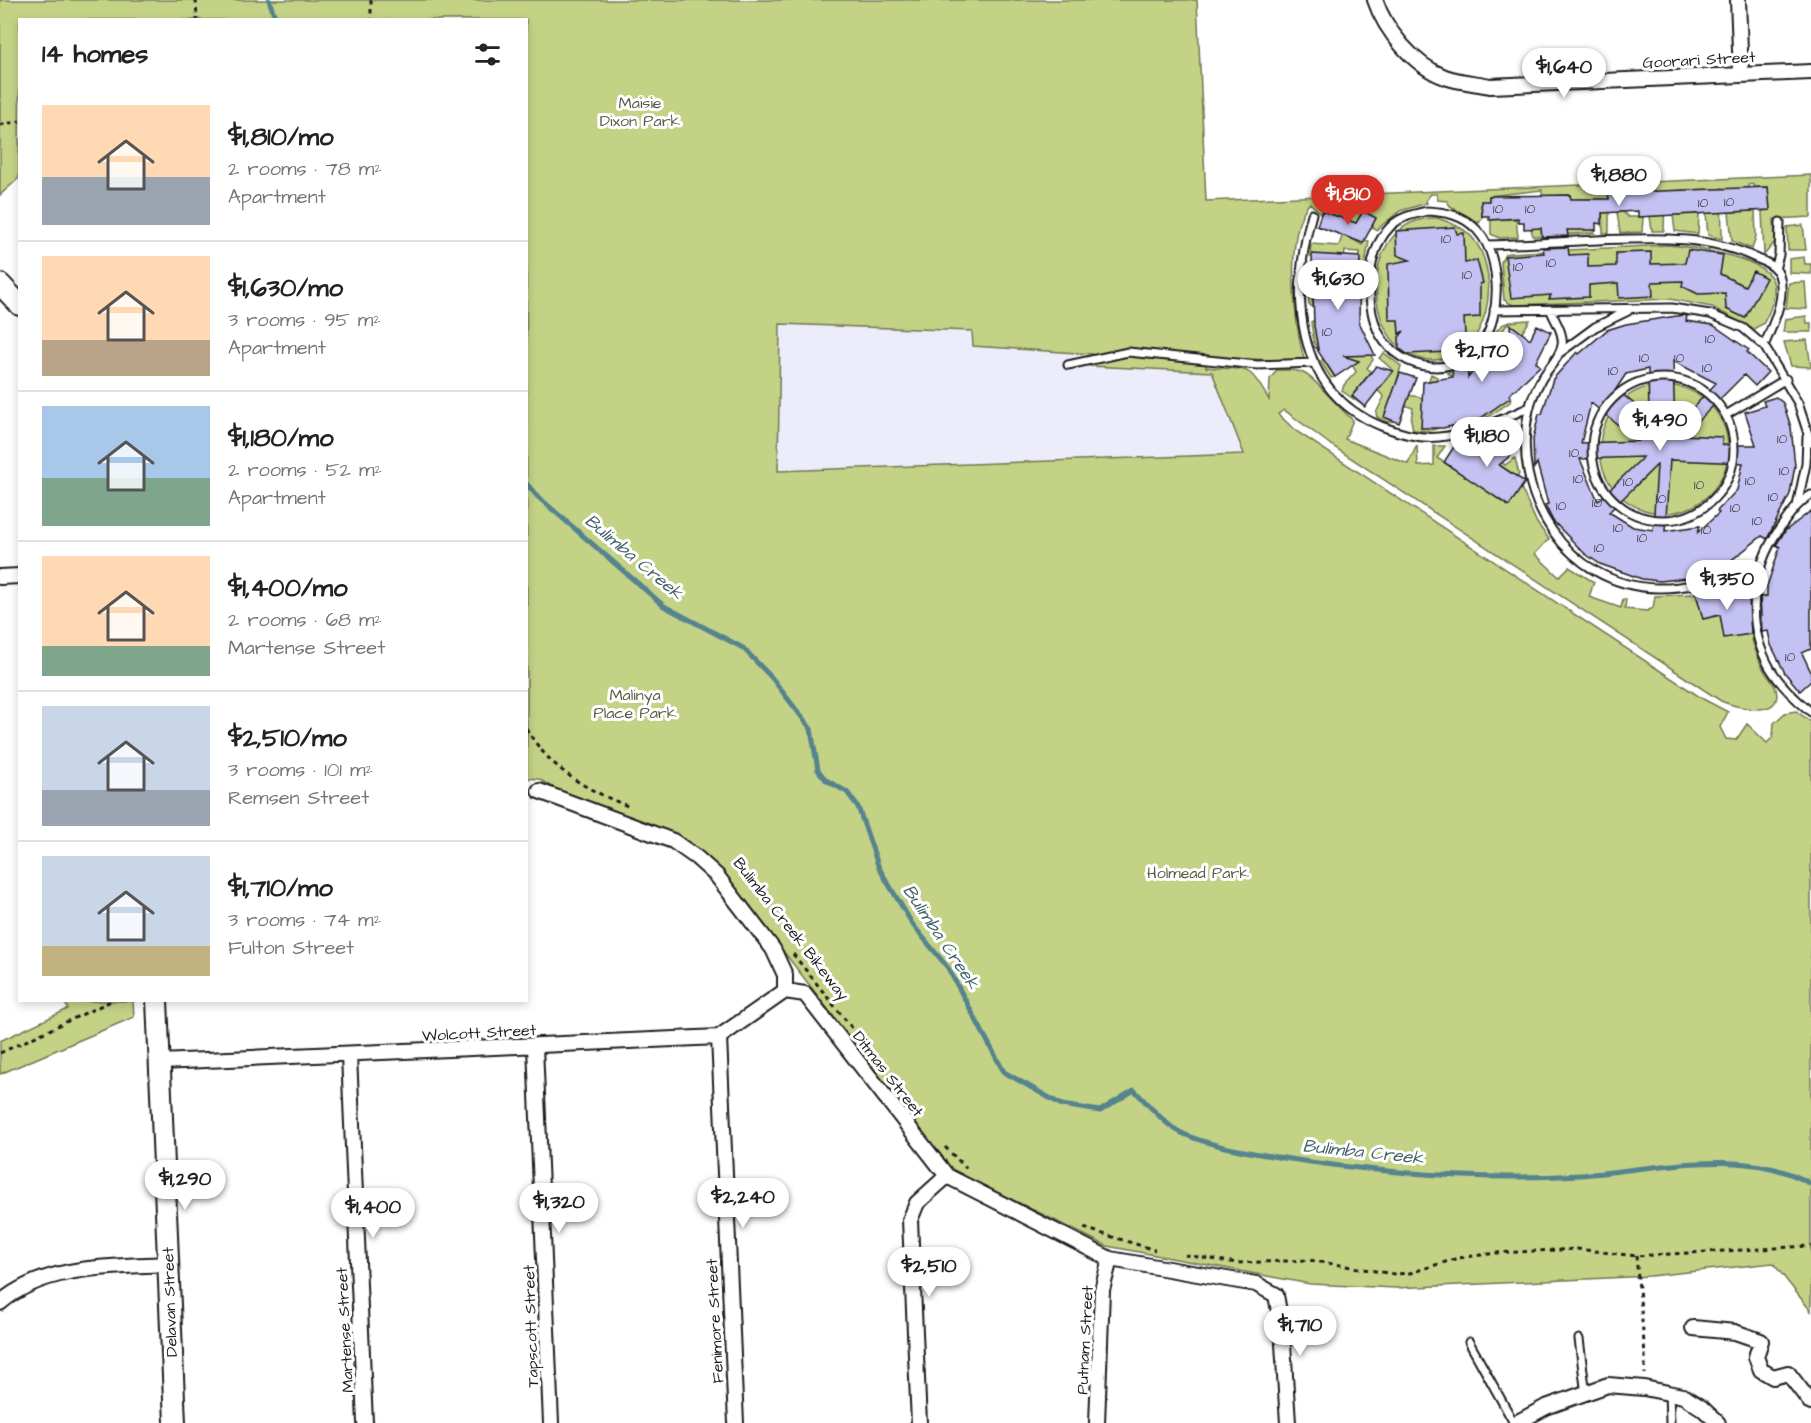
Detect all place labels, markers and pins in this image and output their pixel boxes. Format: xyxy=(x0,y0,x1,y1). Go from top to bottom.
pin: $1,640 xyxy=(1515,48,1613,99)
pin: $1,880 xyxy=(1570,156,1668,207)
pin: $1,810 xyxy=(1299,175,1397,226)
pin: $1,630 xyxy=(1289,260,1387,311)
pin: $2,170 xyxy=(1433,332,1531,383)
pin: $1,490 xyxy=(1611,401,1709,452)
pin: $1,180 xyxy=(1438,417,1536,468)
pin: $1,350 xyxy=(1678,560,1776,611)
pin: $1,290 xyxy=(136,1160,234,1211)
pin: $2,240 xyxy=(694,1178,792,1229)
pin: $1,320 xyxy=(510,1183,608,1234)
pin: $1,400 xyxy=(324,1188,422,1239)
pin: $2,510 xyxy=(880,1247,978,1298)
pin: $1,710 xyxy=(1251,1306,1349,1357)

